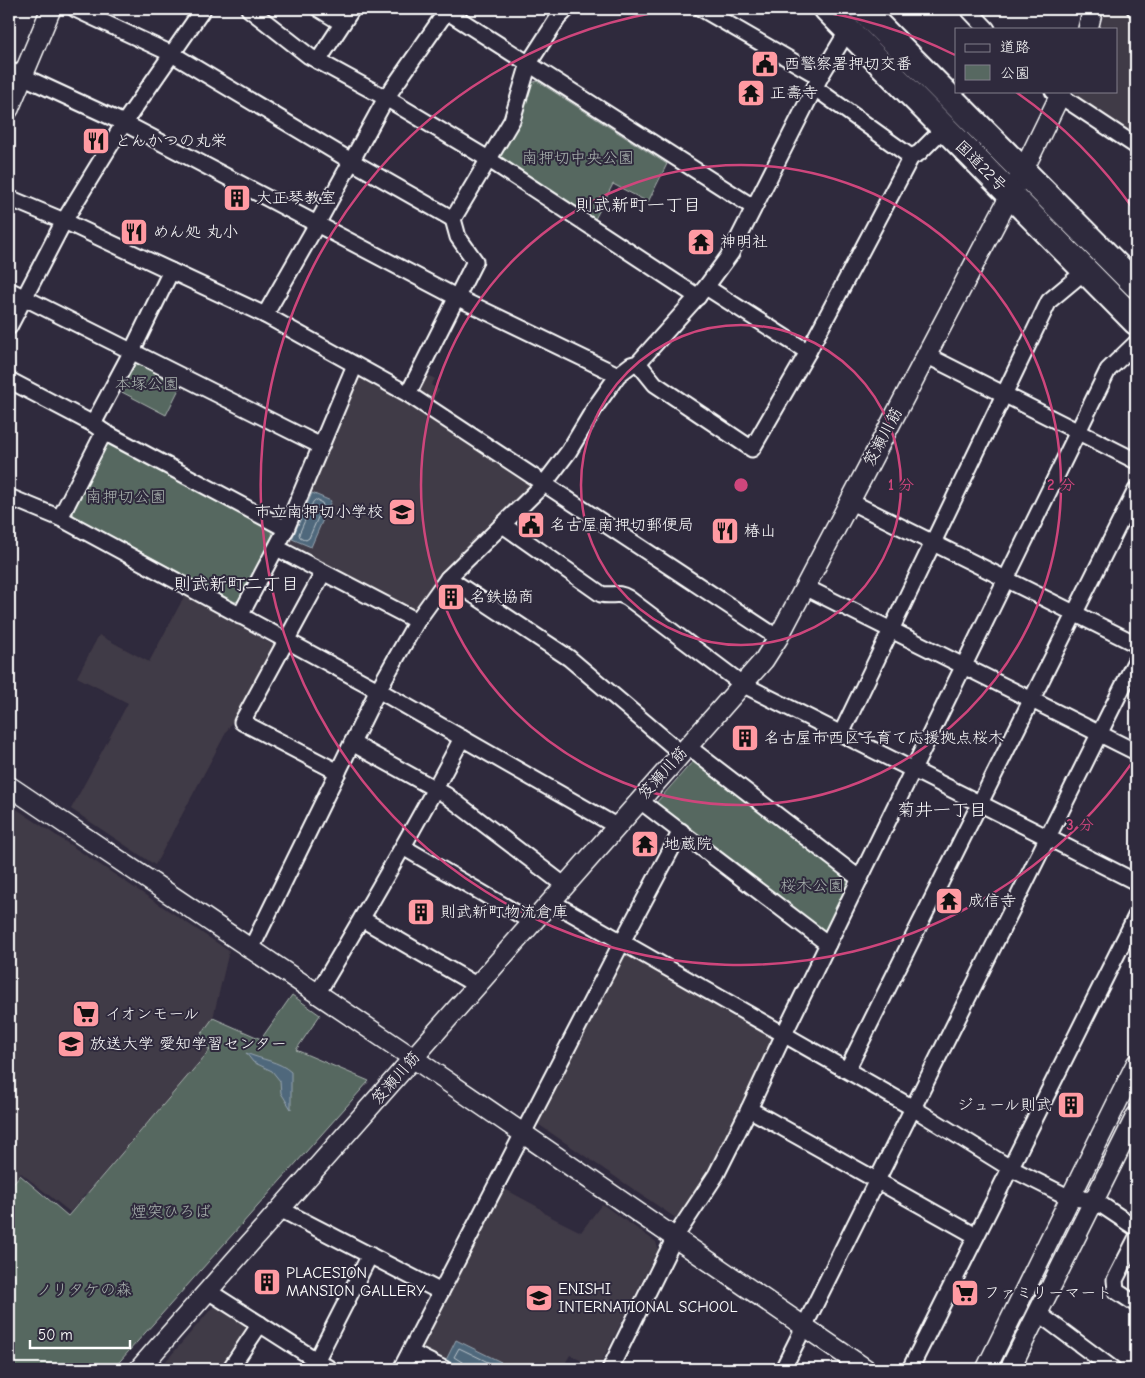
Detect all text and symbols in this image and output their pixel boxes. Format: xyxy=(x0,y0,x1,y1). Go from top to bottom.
legend xyxy=(955,28,1118,92)
text: 道路 xyxy=(1000,38,1030,56)
public building icon: 西警察署押切交番 xyxy=(750,49,780,79)
place label: 西警察署押切交番 xyxy=(784,55,912,73)
text: 公園 xyxy=(1000,64,1030,82)
temple icon: 正壽寺 xyxy=(736,78,766,108)
place label: 正壽寺 xyxy=(770,84,818,102)
restaurant icon: とんかつの丸栄 xyxy=(81,126,111,156)
place label: とんかつの丸栄 xyxy=(115,132,227,150)
street label: 国道22号 xyxy=(952,137,1010,195)
park label: 南押切中央公園 xyxy=(522,149,634,167)
building icon: 大正琴教室 xyxy=(222,183,252,213)
place label: 大正琴教室 xyxy=(256,189,336,207)
district label: 則武新町一丁目 xyxy=(575,195,701,216)
restaurant icon: めん処 丸小 xyxy=(119,217,149,247)
place label: めん処 丸小 xyxy=(153,223,238,241)
temple icon: 神明社 xyxy=(686,227,716,257)
place label: 神明社 xyxy=(720,233,768,251)
park label: 本塚公園 xyxy=(115,375,179,393)
street label: 笈瀬川筋 xyxy=(860,405,906,469)
centre of rings xyxy=(732,476,750,494)
text: 1 分 xyxy=(888,476,914,494)
text: 2 分 xyxy=(1047,476,1075,494)
park label: 南押切公園 xyxy=(86,488,166,506)
school or university icon: 市立南押切小学校 xyxy=(387,497,417,527)
place label: 市立南押切小学校 xyxy=(255,503,383,521)
public building icon: 名古屋南押切郵便局 xyxy=(516,510,546,540)
place label: 名古屋南押切郵便局 xyxy=(550,516,694,534)
restaurant icon: 椿山 xyxy=(710,516,740,546)
place label: 椿山 xyxy=(744,522,776,540)
district label: 則武新町二丁目 xyxy=(173,574,299,595)
building icon: 名鉄協商 xyxy=(436,582,466,612)
place label: 名鉄協商 xyxy=(470,588,534,606)
building icon: 名古屋市西区子育て応援拠点桜木 xyxy=(730,723,760,753)
place label: 名古屋市西区子育て応援拠点桜木 xyxy=(764,729,1004,747)
street label: 笈瀬川筋 xyxy=(635,743,691,803)
district label: 菊井一丁目 xyxy=(897,800,987,821)
text: 3 分 xyxy=(1066,816,1094,834)
temple icon: 地蔵院 xyxy=(630,829,660,859)
place label: 地蔵院 xyxy=(664,835,712,853)
park label: 桜木公園 xyxy=(780,877,844,895)
temple icon: 成信寺 xyxy=(934,886,964,916)
place label: 成信寺 xyxy=(968,892,1016,910)
building icon: 則武新町物流倉庫 xyxy=(406,897,436,927)
place label: 則武新町物流倉庫 xyxy=(440,903,568,921)
supermarket icon: イオンモール xyxy=(71,999,101,1029)
place label: イオンモール xyxy=(105,1005,199,1023)
school or university icon: 放送大学 愛知学習センター xyxy=(56,1029,86,1059)
place label: 放送大学 愛知学習センター xyxy=(90,1035,287,1053)
street label: 笈瀬川筋 xyxy=(368,1048,424,1108)
building icon: ジュール則武 xyxy=(1056,1090,1086,1120)
place label: ジュール則武 xyxy=(957,1096,1052,1114)
park label: 煙突ひろば xyxy=(131,1203,211,1221)
place label: PLACESION MANSION GALLERY xyxy=(286,1264,426,1300)
building icon: PLACESION MANSION GALLERY xyxy=(252,1267,282,1297)
supermarket icon: ファミリーマート xyxy=(950,1278,980,1308)
place label: ENISHI INTERNATIONAL SCHOOL xyxy=(558,1280,737,1316)
park label: ノリタケの森 xyxy=(36,1281,132,1299)
school or university icon: ENISHI INTERNATIONAL SCHOOL xyxy=(524,1283,554,1313)
place label: ファミリーマート xyxy=(984,1284,1112,1302)
scale bar xyxy=(30,1318,130,1350)
text: 50 m xyxy=(38,1326,73,1344)

